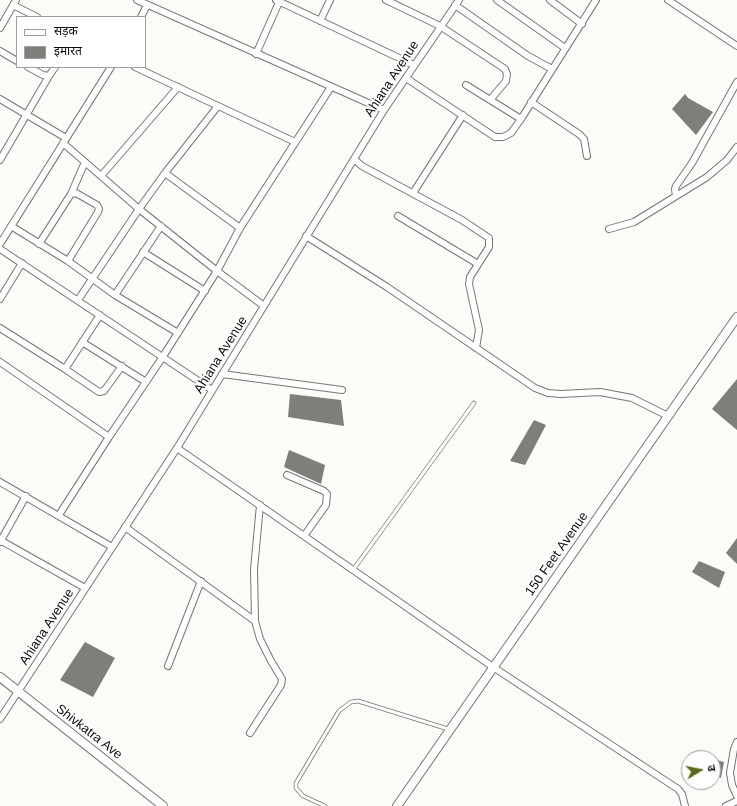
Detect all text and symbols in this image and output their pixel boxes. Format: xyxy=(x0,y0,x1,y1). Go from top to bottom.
legend xyxy=(16,16,146,68)
text: सड़क xyxy=(54,24,78,38)
street label: Ahiana Avenue xyxy=(362,38,422,120)
text: इमारत xyxy=(54,44,82,58)
street label: Ahiana Avenue xyxy=(191,314,251,396)
street label: 150 Feet Avenue xyxy=(522,509,592,599)
street label: Ahiana Avenue xyxy=(17,586,77,668)
street label: Shivkatra Ave xyxy=(53,701,125,763)
north arrow xyxy=(681,750,721,790)
text: उ xyxy=(705,764,718,772)

